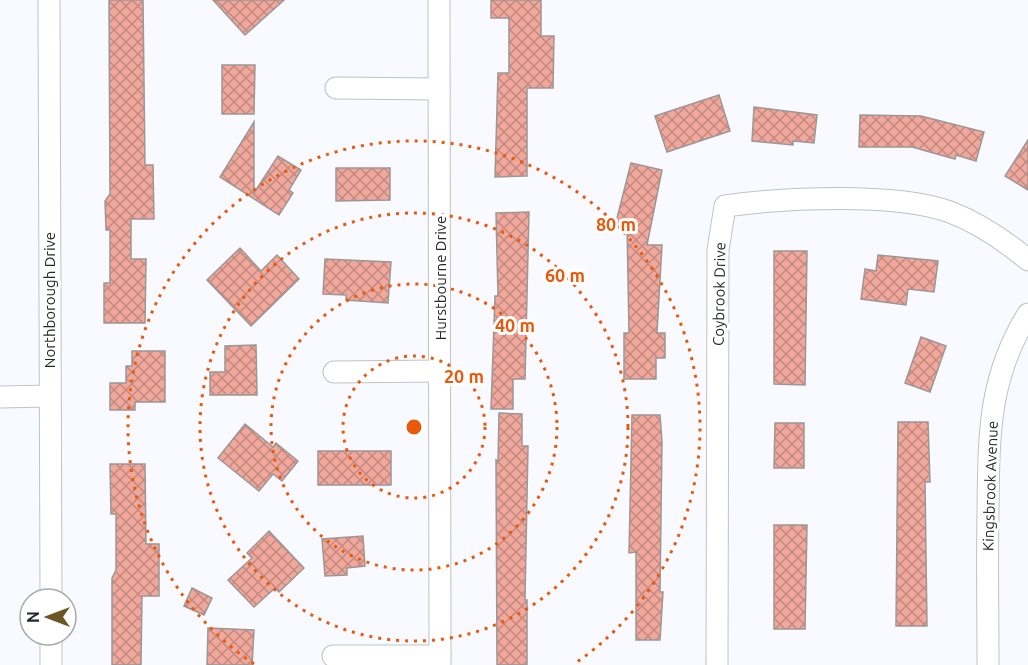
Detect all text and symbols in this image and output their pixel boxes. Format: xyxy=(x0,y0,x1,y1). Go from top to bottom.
text: 80 m xyxy=(596,214,636,234)
street label: Hurstbourne Drive xyxy=(432,216,449,340)
street label: Northborough Drive xyxy=(41,232,58,368)
street label: Coybrook Drive xyxy=(710,242,728,346)
text: 60 m xyxy=(545,265,585,285)
text: 40 m xyxy=(495,315,535,335)
text: 20 m xyxy=(444,366,484,386)
centre of rings xyxy=(404,417,424,437)
street label: Kingsbrook Avenue xyxy=(979,421,1001,551)
north arrow xyxy=(18,587,78,647)
text: N xyxy=(24,611,42,623)

